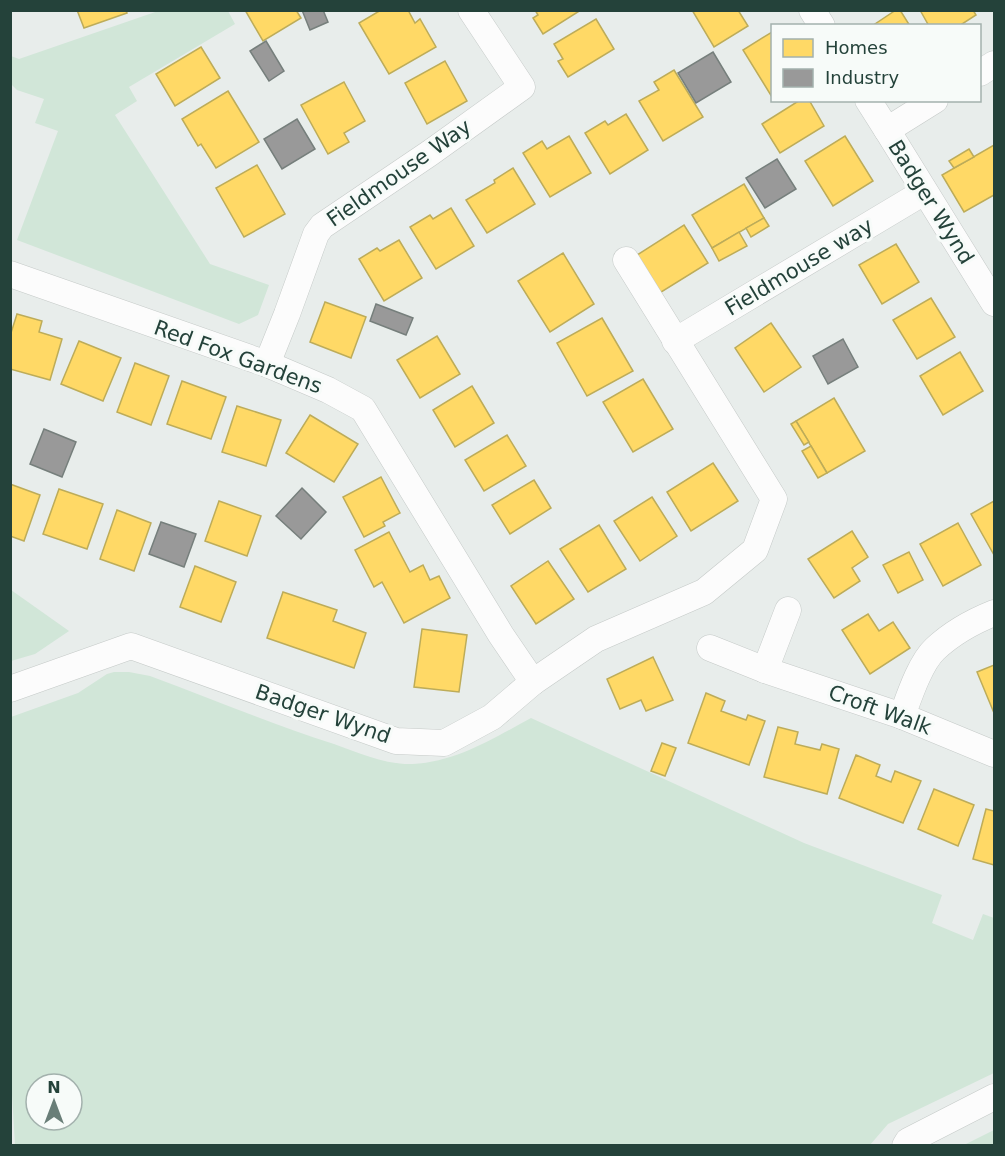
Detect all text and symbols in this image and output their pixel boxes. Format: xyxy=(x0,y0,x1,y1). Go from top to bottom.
legend xyxy=(771,24,981,102)
text: Homes xyxy=(825,37,888,58)
text: Industry xyxy=(825,67,899,88)
street label: Fieldmouse Way xyxy=(322,114,476,232)
street label: Badger Wynd xyxy=(883,136,979,268)
street label: Fieldmouse way xyxy=(721,213,877,321)
street label: Red Fox Gardens xyxy=(151,315,325,399)
street label: Badger Wynd xyxy=(252,680,394,748)
street label: Croft Walk xyxy=(825,680,936,740)
north arrow xyxy=(24,1072,84,1132)
text: N xyxy=(47,1078,61,1097)

